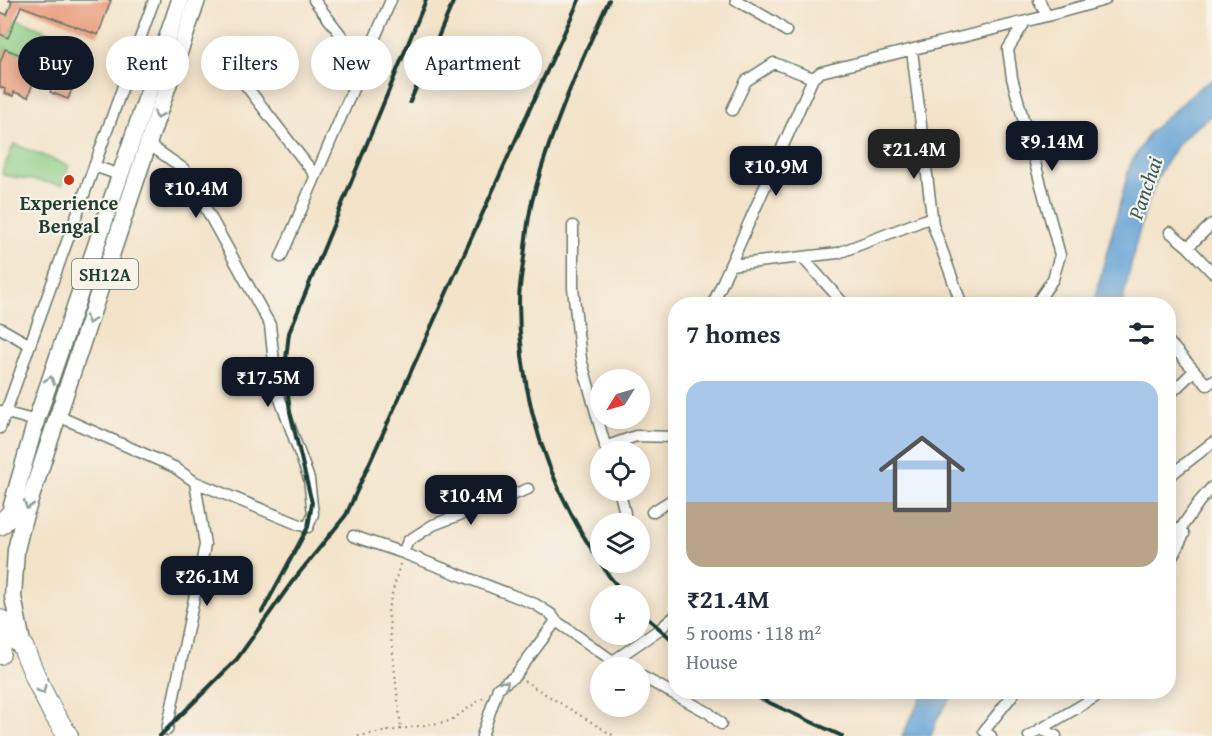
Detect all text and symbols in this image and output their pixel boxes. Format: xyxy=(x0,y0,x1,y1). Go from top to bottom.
chip: Buy xyxy=(18,36,94,90)
chip: Rent xyxy=(106,36,189,90)
chip: Filters xyxy=(201,36,299,90)
chip: New xyxy=(311,36,392,90)
chip: Apartment xyxy=(404,36,542,90)
one-way arrow xyxy=(152,109,165,120)
pin: ₹9.14M xyxy=(1003,121,1101,172)
text: ₹9.14M xyxy=(1020,126,1084,155)
pin: ₹21.4M xyxy=(865,129,963,180)
text: ₹21.4M xyxy=(882,134,946,163)
pin: ₹10.9M xyxy=(727,146,825,197)
text: ₹10.9M xyxy=(744,151,808,180)
water label: Panchai xyxy=(1120,152,1170,224)
pin: ₹10.4M xyxy=(147,168,245,219)
marker: Experience Bengal xyxy=(62,173,76,187)
text: ₹10.4M xyxy=(164,173,228,202)
place label: Experience Bengal xyxy=(20,188,118,240)
road number: SH12A xyxy=(72,259,138,289)
one-way arrow xyxy=(84,314,97,325)
text: 7 homes xyxy=(686,314,781,353)
icon: filters xyxy=(1125,317,1158,350)
pin: ₹17.5M xyxy=(219,357,317,408)
text: ₹17.5M xyxy=(236,362,300,391)
north arrow xyxy=(590,369,650,429)
map controls xyxy=(590,369,650,717)
one-way arrow xyxy=(43,375,56,386)
icon: home xyxy=(868,420,976,528)
button: locate xyxy=(590,441,650,501)
pin: ₹10.4M xyxy=(422,475,520,526)
text: ₹10.4M xyxy=(439,480,503,509)
one-way arrow xyxy=(23,499,35,510)
button: layers xyxy=(590,513,650,573)
pin: ₹26.1M xyxy=(158,556,256,607)
text: ₹26.1M xyxy=(175,561,239,590)
text: ₹21.4M xyxy=(686,579,770,618)
button: + xyxy=(590,585,650,645)
text: 5 rooms · 118 m² xyxy=(686,618,821,647)
text: House xyxy=(686,647,738,676)
button: − xyxy=(590,657,650,717)
one-way arrow xyxy=(498,680,509,691)
one-way arrow xyxy=(34,683,46,694)

